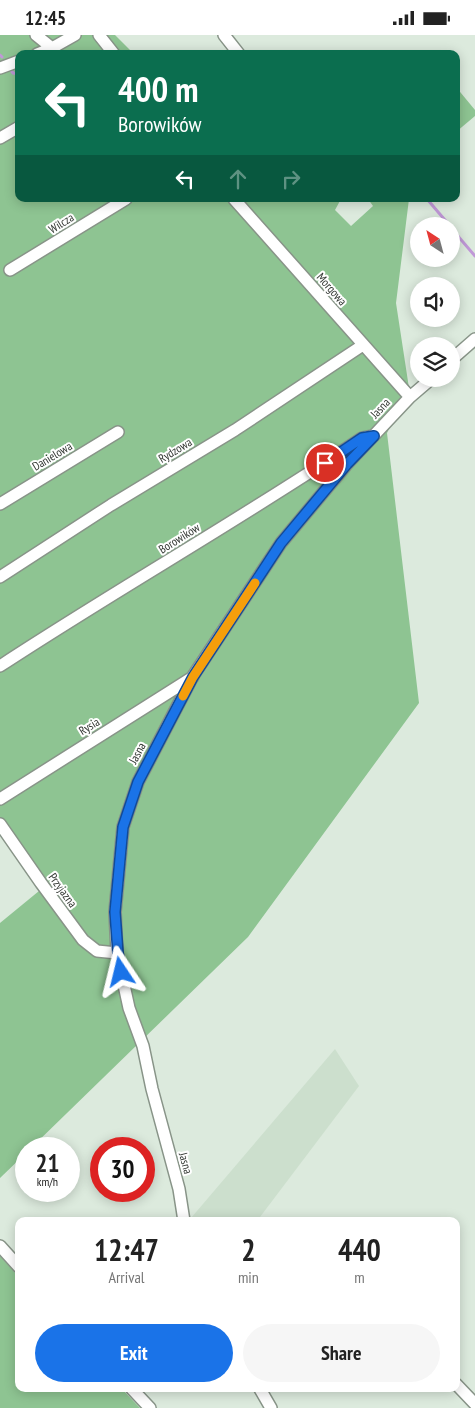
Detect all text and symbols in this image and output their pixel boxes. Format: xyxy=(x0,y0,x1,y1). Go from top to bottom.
text: 12:45 xyxy=(25,6,66,30)
text: 400 m xyxy=(118,66,199,112)
icon: left xyxy=(35,70,100,135)
text: Borowików xyxy=(118,110,202,138)
icon: left xyxy=(171,165,199,193)
icon: ahead xyxy=(224,165,252,193)
icon: right xyxy=(277,165,305,193)
street label: Wilcza xyxy=(46,209,76,236)
north arrow xyxy=(410,217,460,267)
map controls xyxy=(410,217,460,387)
street label: Morgowa xyxy=(314,270,350,309)
button: sound xyxy=(410,277,460,327)
button: layers xyxy=(410,337,460,387)
street label: Jasna xyxy=(366,395,393,422)
street label: Rydzowa xyxy=(156,434,195,466)
street label: Danielowa xyxy=(29,438,75,474)
pin xyxy=(304,442,346,484)
icon: arrive xyxy=(311,449,339,477)
street label: Borowików xyxy=(156,519,203,556)
street label: Rysia xyxy=(76,714,102,738)
street label: Jasna xyxy=(125,740,149,767)
street label: Przyjazna xyxy=(45,870,81,910)
position arrow xyxy=(94,945,146,997)
speed limit sign: 30 xyxy=(90,1137,155,1202)
text: 21 xyxy=(36,1147,59,1179)
street label: Jasna xyxy=(176,1150,196,1176)
text: km/h xyxy=(37,1174,58,1189)
text: 12:47 xyxy=(94,1230,159,1269)
text: 2 xyxy=(241,1230,256,1269)
text: 440 xyxy=(338,1230,381,1269)
text: Arrival xyxy=(108,1267,145,1287)
text: min xyxy=(238,1267,259,1287)
text: m xyxy=(354,1267,365,1287)
button: Exit xyxy=(35,1324,233,1382)
button: Share xyxy=(243,1324,440,1382)

